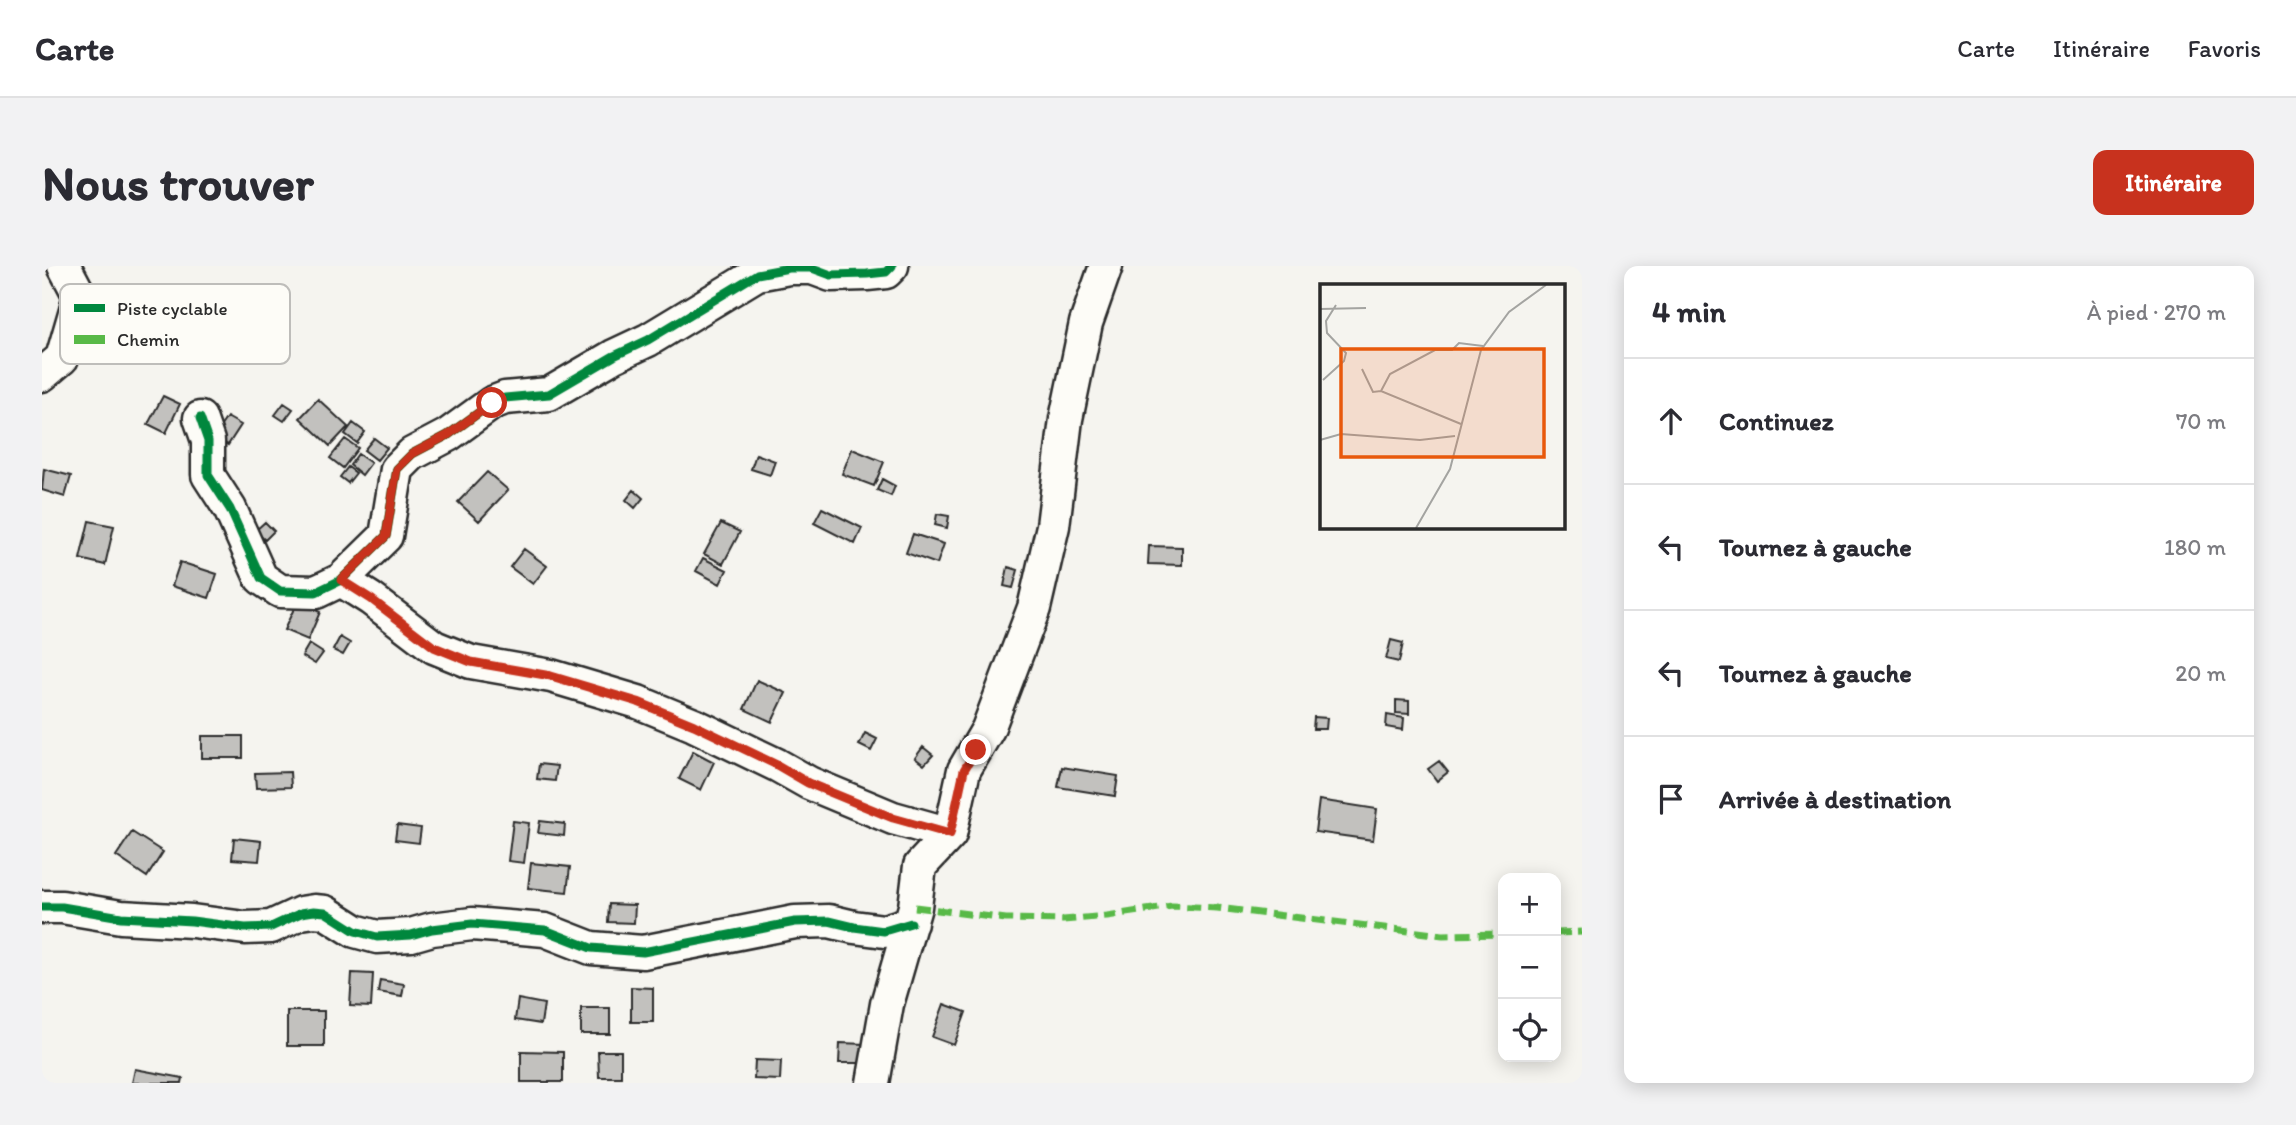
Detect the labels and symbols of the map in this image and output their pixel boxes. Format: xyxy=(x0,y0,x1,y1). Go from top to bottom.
legend xyxy=(60,284,290,364)
inset map xyxy=(1320,284,1564,528)
text: Piste cyclable xyxy=(117,297,228,320)
text: Chemin xyxy=(117,328,180,351)
route start xyxy=(476,387,507,418)
route end xyxy=(960,734,991,765)

